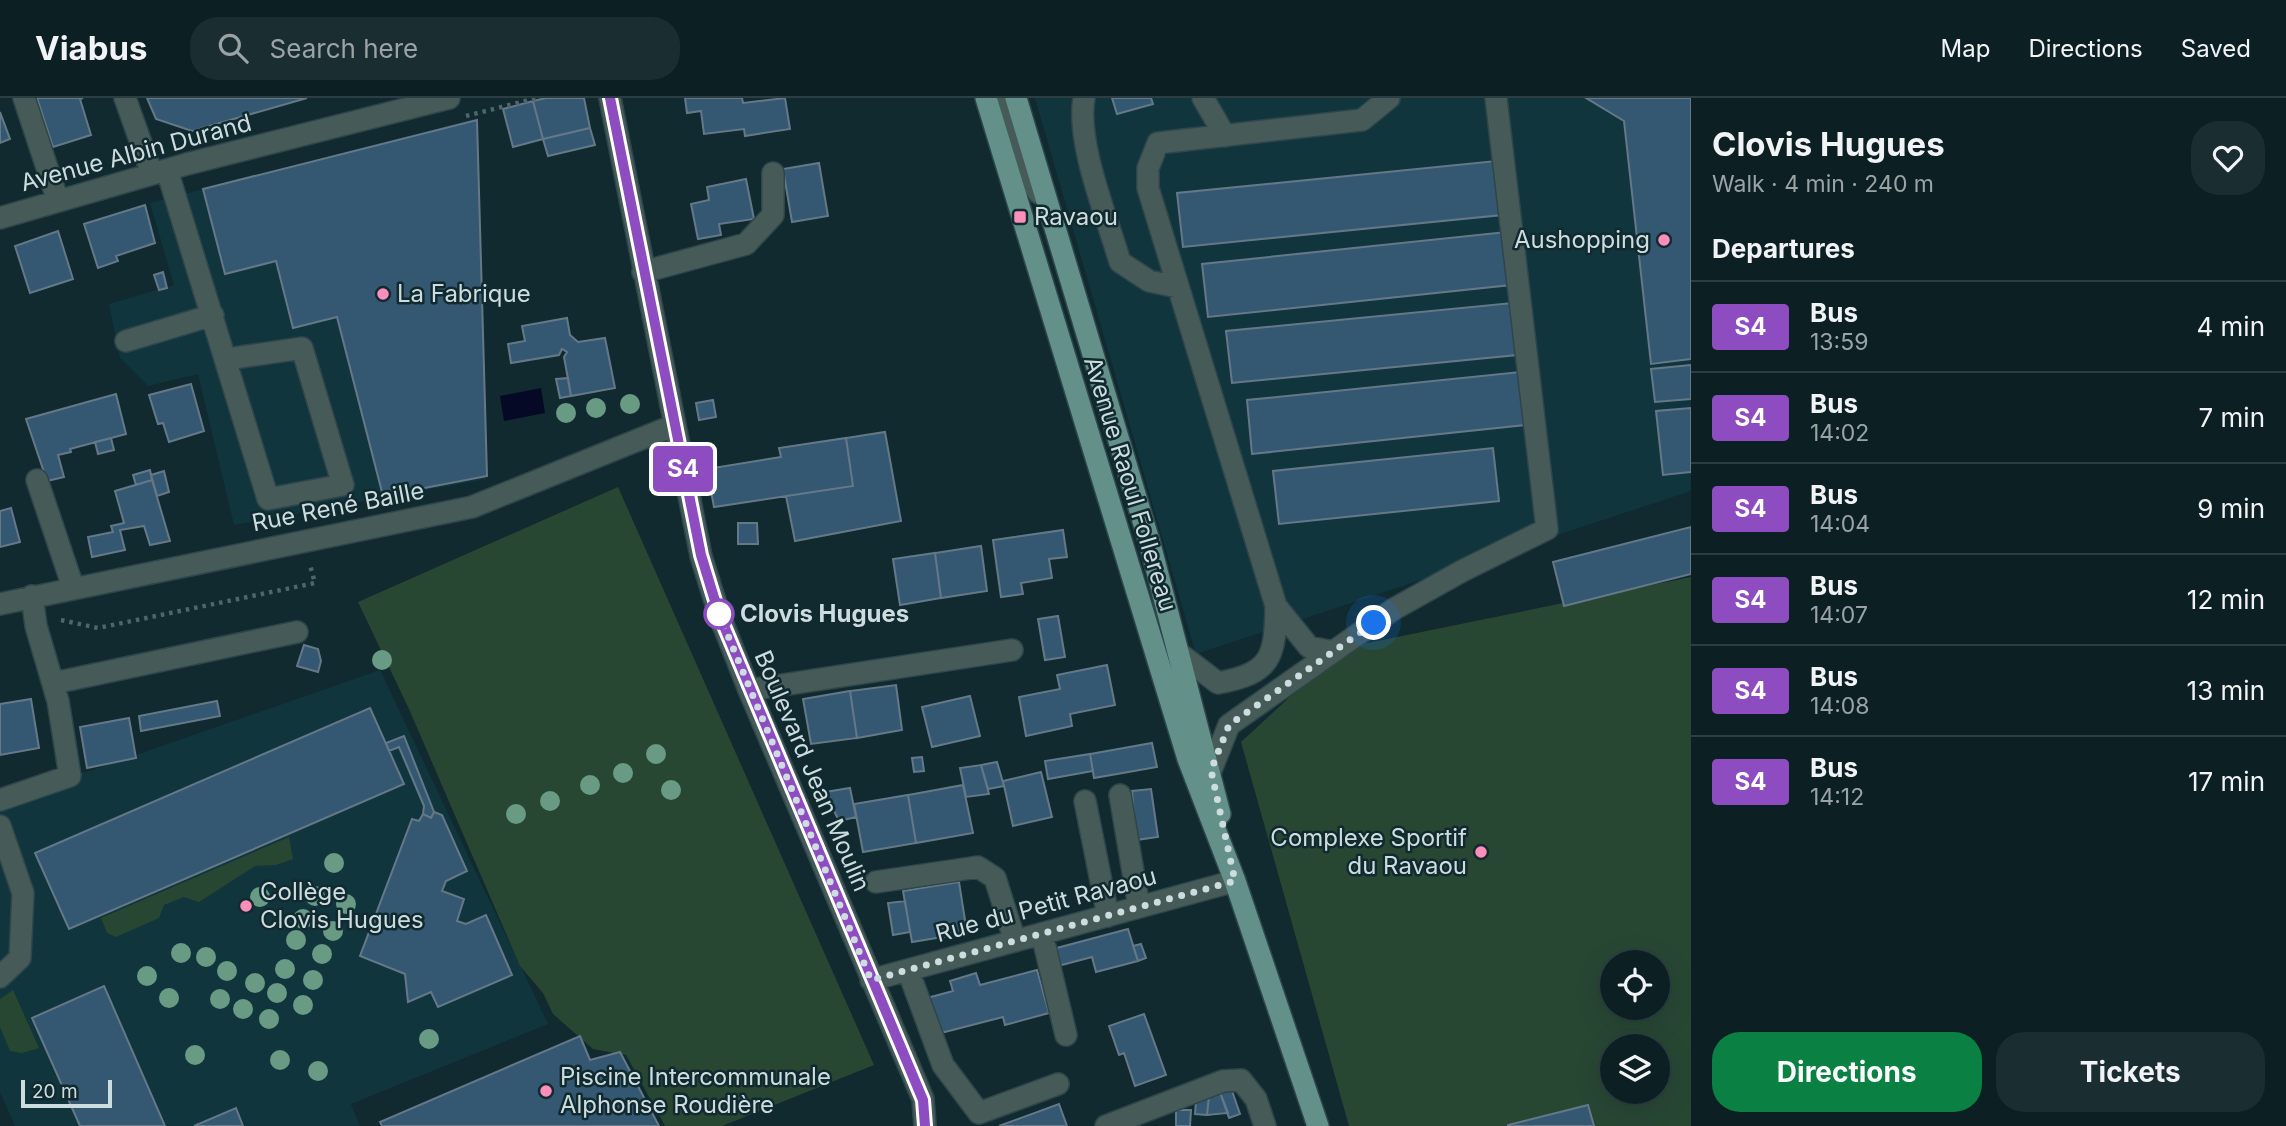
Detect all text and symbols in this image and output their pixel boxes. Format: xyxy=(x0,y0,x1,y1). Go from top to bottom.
search box xyxy=(190,17,680,80)
text: Viabus xyxy=(35,28,148,68)
icon: search xyxy=(214,29,252,67)
text: Search here xyxy=(270,33,418,64)
text: Map xyxy=(1941,34,1990,63)
text: Directions xyxy=(2028,34,2143,63)
text: Saved xyxy=(2181,34,2251,63)
street label: Avenue Albin Durand xyxy=(17,108,254,197)
button: heart xyxy=(2191,121,2265,195)
text: Clovis Hugues xyxy=(1712,124,1945,164)
text: Walk · 4 min · 240 m xyxy=(1712,170,1934,198)
place label: Ravaou xyxy=(1034,202,1118,231)
marker: Ravaou xyxy=(1012,209,1028,225)
place label: Aushopping xyxy=(1514,225,1650,254)
marker: Aushopping xyxy=(1656,232,1672,248)
text: Departures xyxy=(1712,233,1855,264)
place label: La Fabrique xyxy=(397,279,531,308)
marker: La Fabrique xyxy=(375,286,391,302)
text: Bus xyxy=(1810,297,1858,328)
text: 4 min xyxy=(2196,311,2265,342)
text: S4 xyxy=(1735,312,1766,341)
text: 13:59 xyxy=(1810,328,1868,356)
street label: Avenue Raoul Follereau xyxy=(1078,353,1183,615)
text: Bus xyxy=(1810,388,1858,419)
text: 7 min xyxy=(2199,402,2265,433)
text: S4 xyxy=(1735,403,1766,432)
text: 14:02 xyxy=(1810,419,1869,447)
line badge: S4 xyxy=(652,446,714,492)
text: S4 xyxy=(667,454,699,483)
street label: Rue René Baille xyxy=(249,476,427,537)
text: Bus xyxy=(1810,479,1858,510)
text: 9 min xyxy=(2197,493,2265,524)
text: S4 xyxy=(1735,494,1766,523)
text: 14:04 xyxy=(1810,510,1870,538)
text: Bus xyxy=(1810,570,1858,601)
text: 12 min xyxy=(2187,584,2265,615)
text: S4 xyxy=(1735,585,1766,614)
marker: Clovis Hugues xyxy=(704,599,734,629)
place label: Clovis Hugues xyxy=(740,599,909,628)
text: 14:07 xyxy=(1810,601,1868,629)
your location xyxy=(1356,605,1391,640)
street label: Boulevard Jean Moulin xyxy=(749,646,876,896)
text: Bus xyxy=(1810,661,1858,692)
text: 13 min xyxy=(2187,675,2265,706)
text: S4 xyxy=(1735,676,1766,705)
text: 14:08 xyxy=(1810,692,1870,720)
text: Bus xyxy=(1810,752,1858,783)
text: 17 min xyxy=(2188,766,2265,797)
text: S4 xyxy=(1735,767,1766,796)
text: 14:12 xyxy=(1810,783,1864,811)
place label: Complexe Sportif du Ravaou xyxy=(1270,823,1467,880)
marker: Complexe Sportif du Ravaou xyxy=(1473,844,1489,860)
street label: Rue du Petit Ravaou xyxy=(932,861,1159,948)
place label: Collège Clovis Hugues xyxy=(260,877,424,934)
marker: Collège Clovis Hugues xyxy=(238,898,254,914)
map controls xyxy=(1600,950,1670,1104)
button: locate xyxy=(1600,950,1670,1020)
button: Directions xyxy=(1712,1032,1982,1112)
button: Tickets xyxy=(1996,1032,2265,1112)
button: layers xyxy=(1600,1034,1670,1104)
place label: Piscine Intercommunale Alphonse Roudière xyxy=(560,1062,831,1119)
scale bar xyxy=(21,1077,112,1109)
text: 20 m xyxy=(32,1080,78,1103)
marker: Piscine Intercommunale Alphonse Roudière xyxy=(538,1083,554,1099)

